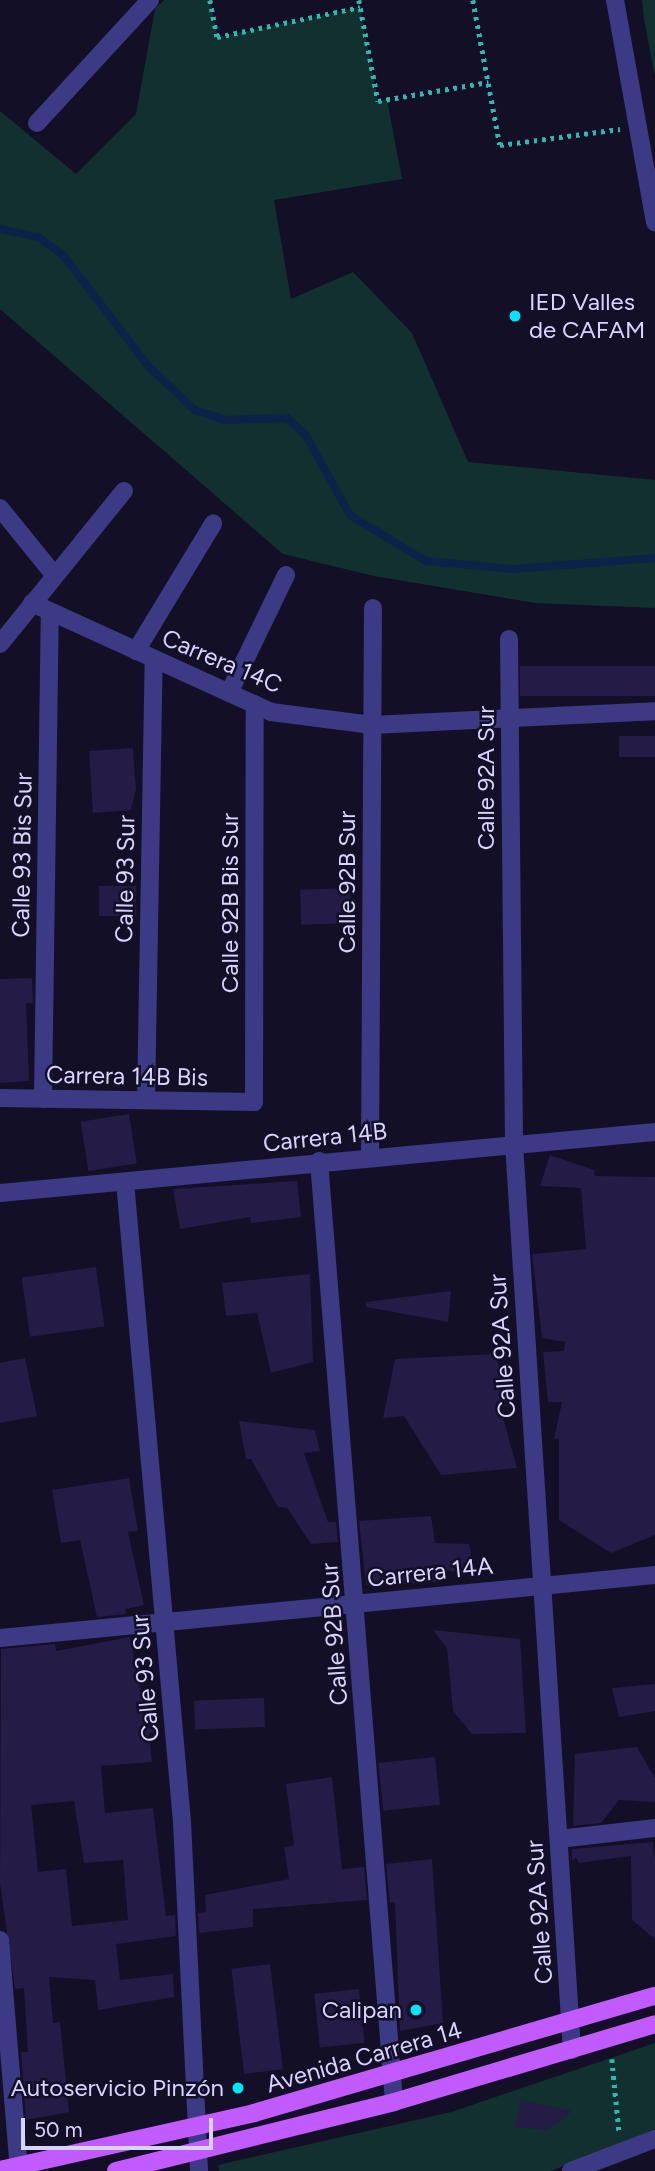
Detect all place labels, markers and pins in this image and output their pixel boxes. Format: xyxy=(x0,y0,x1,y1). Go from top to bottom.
place label: IED Valles de CAFAM xyxy=(529,288,645,344)
marker: IED Valles de CAFAM xyxy=(507,308,523,324)
place label: Calipan xyxy=(322,1996,402,2024)
marker: Calipan xyxy=(408,2002,424,2018)
place label: Autoservicio Pinzón xyxy=(11,2074,224,2102)
marker: Autoservicio Pinzón xyxy=(230,2080,246,2096)

